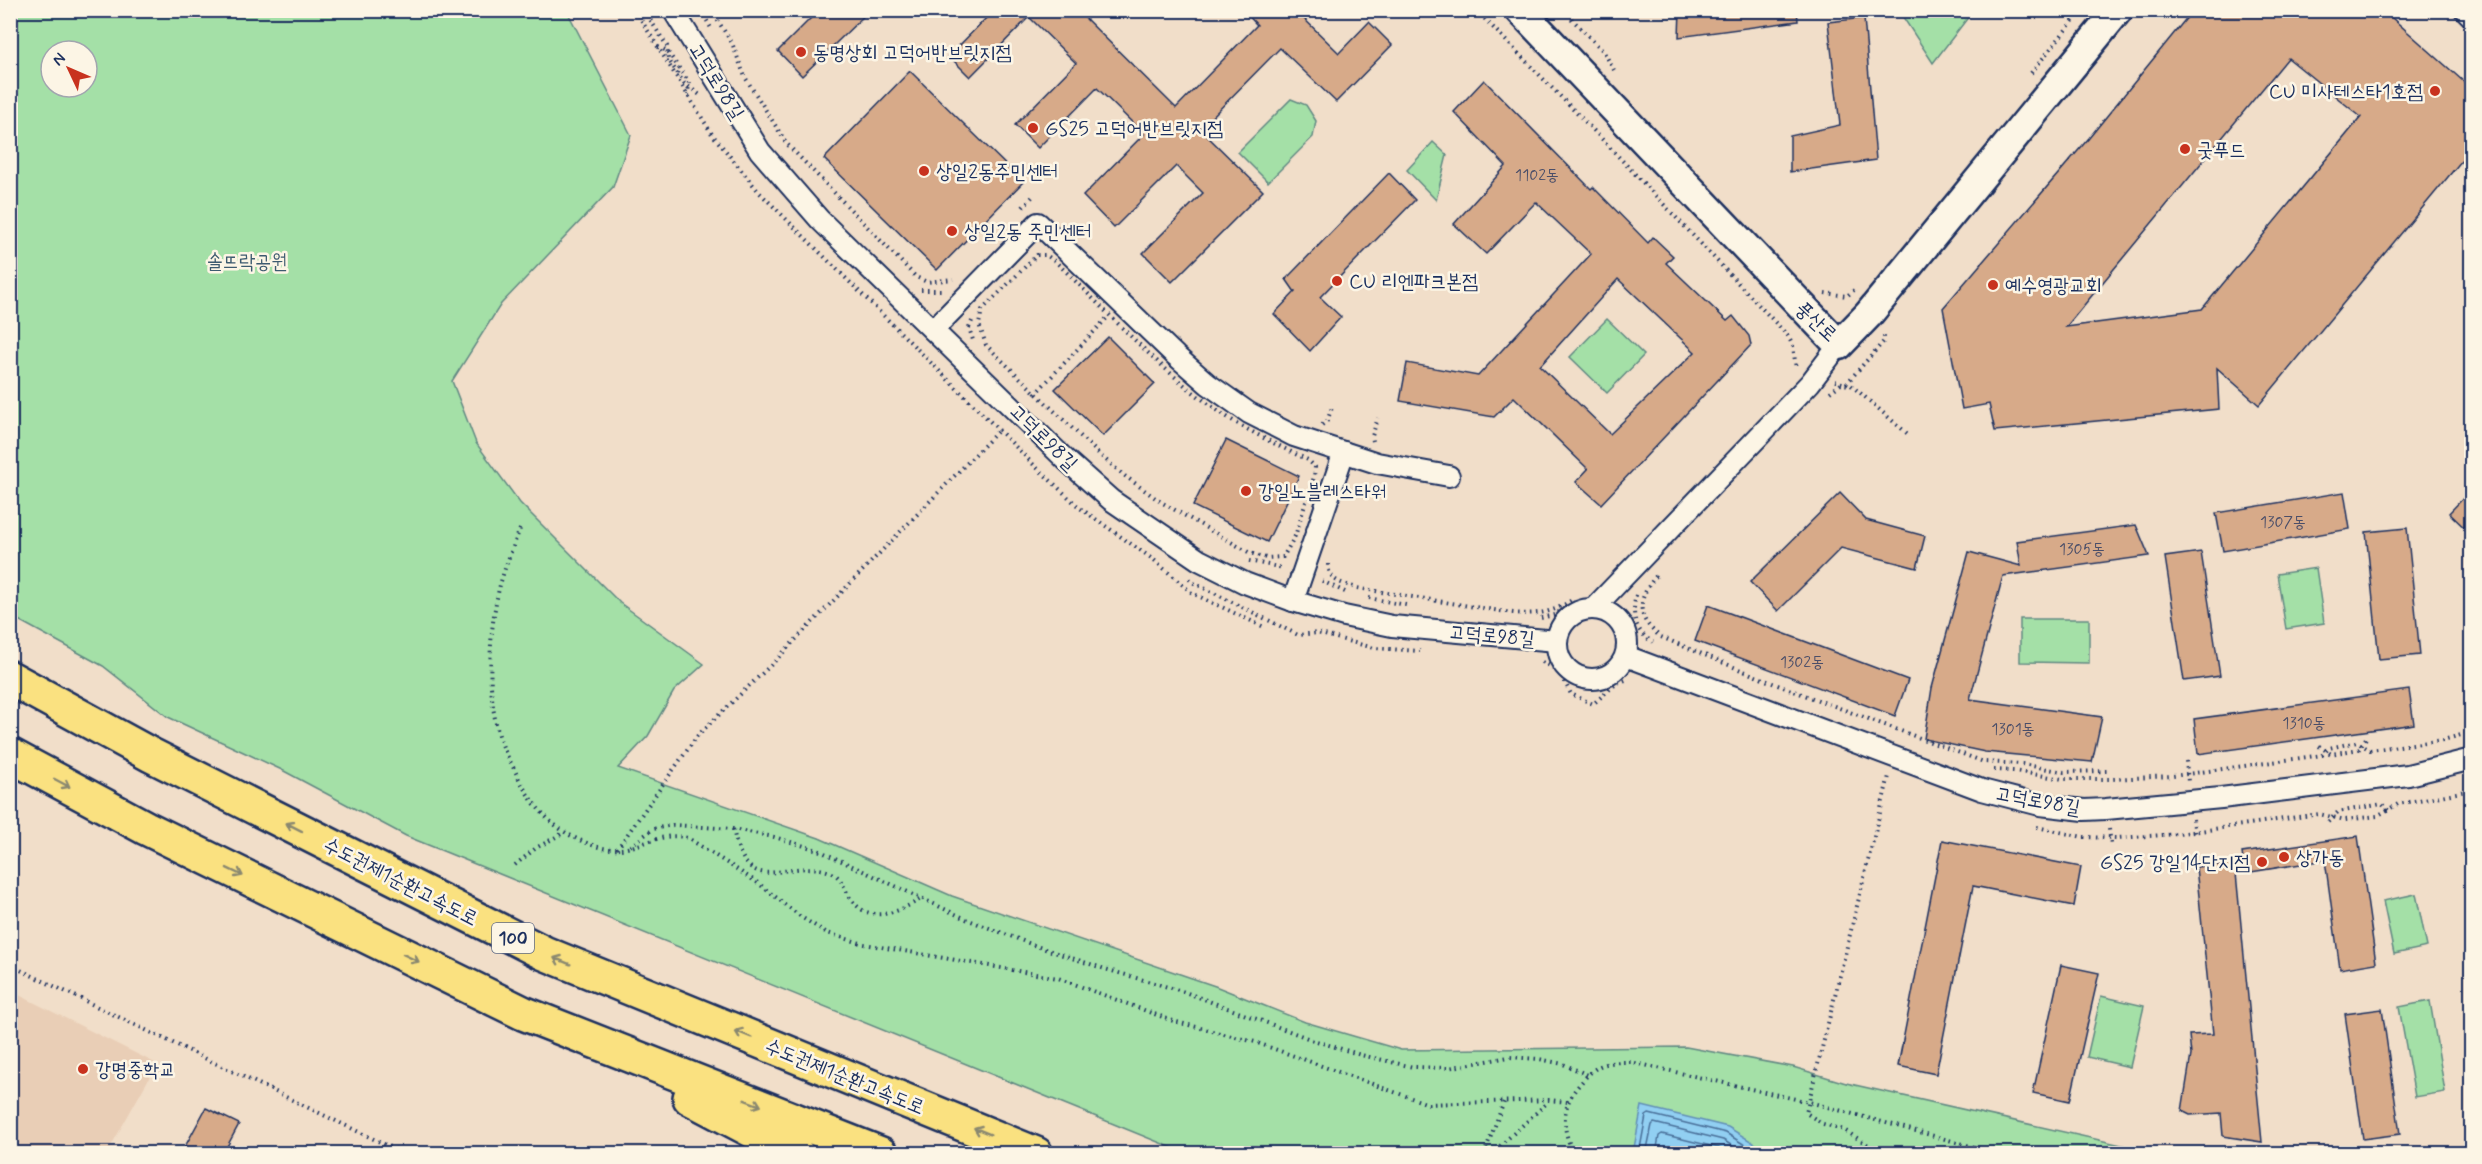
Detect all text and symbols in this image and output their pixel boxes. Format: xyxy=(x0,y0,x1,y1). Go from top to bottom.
street label: 고덕로98길 xyxy=(682,38,750,125)
north arrow xyxy=(39,39,99,99)
place label: 동명상회 고덕어반브릿지점 xyxy=(813,40,1012,67)
marker: 동명상회 고덕어반브릿지점 xyxy=(794,45,808,59)
text: N xyxy=(48,48,71,71)
place label: CU 미사테스타1호점 xyxy=(2269,79,2423,106)
marker: CU 미사테스타1호점 xyxy=(2428,84,2442,98)
place label: GS25 고덕어반브릿지점 xyxy=(1045,116,1223,143)
marker: GS25 고덕어반브릿지점 xyxy=(1026,121,1040,135)
place label: 굿푸드 xyxy=(2197,137,2245,164)
marker: 굿푸드 xyxy=(2178,142,2192,156)
place label: 상일2동주민센터 xyxy=(936,159,1058,186)
marker: 상일2동주민센터 xyxy=(917,164,931,178)
house number: 1102동 xyxy=(1515,165,1559,186)
place label: 상일2동 주민센터 xyxy=(964,219,1092,246)
marker: 상일2동 주민센터 xyxy=(945,224,959,238)
park label: 솔뜨락공원 xyxy=(207,249,287,276)
place label: CU 리엔파크본점 xyxy=(1349,269,1478,296)
place label: 예수영광교회 xyxy=(2005,273,2102,300)
marker: CU 리엔파크본점 xyxy=(1330,274,1344,288)
marker: 예수영광교회 xyxy=(1986,278,2000,292)
street label: 풍산로 xyxy=(1789,296,1843,348)
street label: 고덕로98길 xyxy=(1003,399,1083,477)
place label: 강일노블레스타워 xyxy=(1258,479,1387,506)
marker: 강일노블레스타워 xyxy=(1239,484,1253,498)
house number: 1307동 xyxy=(2260,512,2306,533)
house number: 1305동 xyxy=(2059,539,2105,560)
street label: 고덕로98길 xyxy=(1448,619,1536,654)
house number: 1302동 xyxy=(1780,652,1824,673)
house number: 1310동 xyxy=(2282,713,2326,734)
house number: 1301동 xyxy=(1991,719,2035,740)
one-way arrow xyxy=(53,777,70,789)
street label: 고덕로98길 xyxy=(1993,781,2082,822)
one-way arrow xyxy=(285,821,303,833)
street label: 수도권제1순환고속도로 xyxy=(319,832,482,933)
place label: 상가동 xyxy=(2296,845,2344,872)
place label: GS25 강일14단지점 xyxy=(2100,850,2250,877)
marker: 상가동 xyxy=(2277,850,2291,864)
marker: GS25 강일14단지점 xyxy=(2255,855,2269,869)
one-way arrow xyxy=(226,867,244,878)
road number: 100 xyxy=(492,923,534,953)
one-way arrow xyxy=(401,952,419,964)
one-way arrow xyxy=(554,955,572,966)
one-way arrow xyxy=(734,1028,753,1039)
street label: 수도권제1순환고속도로 xyxy=(761,1033,928,1122)
place label: 강명중학교 xyxy=(95,1057,175,1084)
marker: 강명중학교 xyxy=(76,1062,90,1076)
one-way arrow xyxy=(743,1098,762,1109)
one-way arrow xyxy=(973,1125,992,1136)

